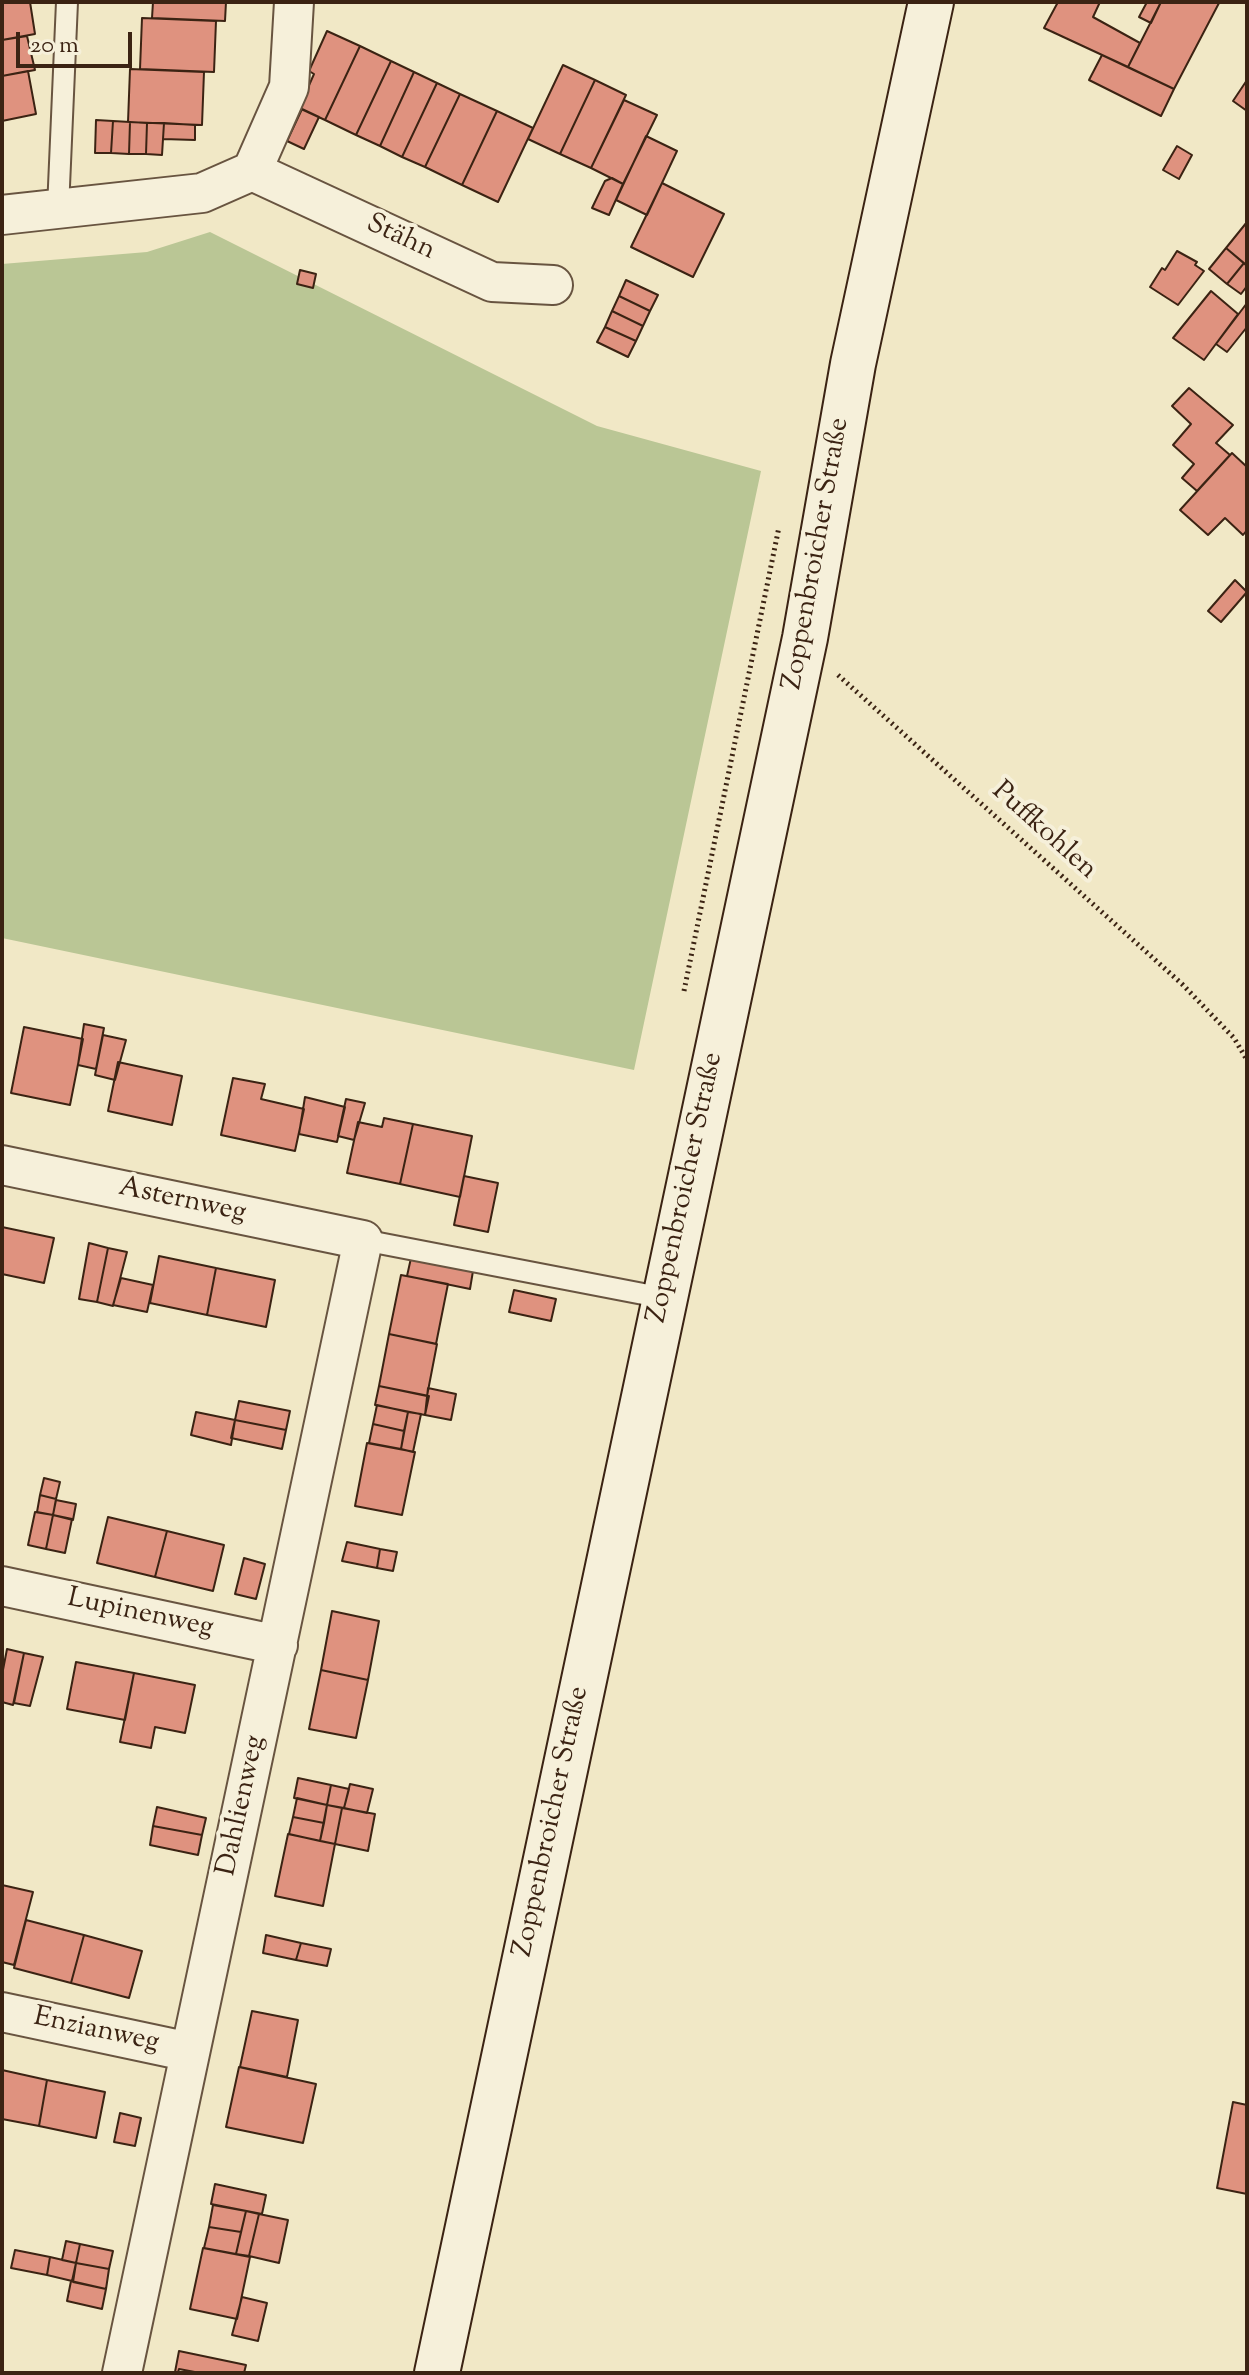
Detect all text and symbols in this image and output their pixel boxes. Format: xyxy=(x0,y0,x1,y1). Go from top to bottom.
scale bar xyxy=(20,16,136,66)
text: 20 m xyxy=(30,29,79,63)
street label: Stähn xyxy=(360,209,440,269)
street label: Zoppenbroicher Straße xyxy=(778,415,858,693)
street label: Puffkohlen xyxy=(983,776,1103,888)
street label: Zoppenbroicher Straße xyxy=(642,1050,732,1326)
street label: Asternweg xyxy=(115,1172,249,1232)
street label: Lupinenweg xyxy=(64,1583,216,1647)
street label: Zoppenbroicher Straße xyxy=(508,1684,598,1960)
street label: Dahlienweg xyxy=(212,1733,274,1879)
street label: Enzianweg xyxy=(30,2002,162,2062)

